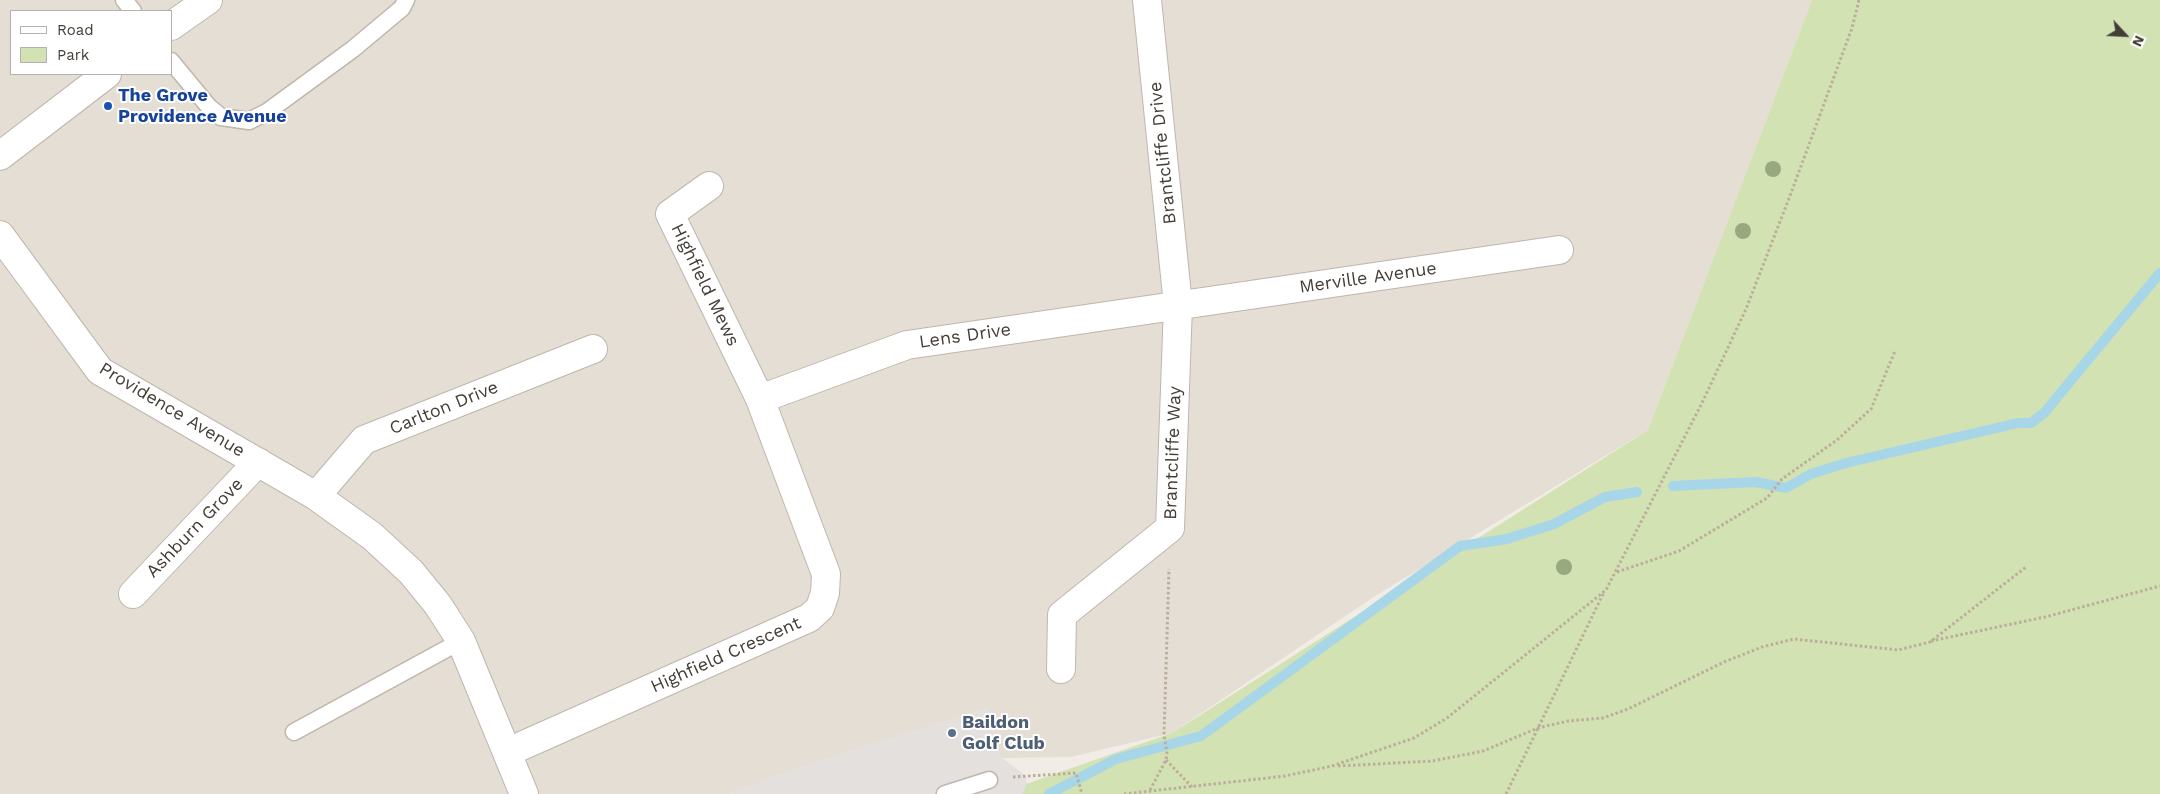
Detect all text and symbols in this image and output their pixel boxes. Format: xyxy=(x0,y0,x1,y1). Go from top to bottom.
legend xyxy=(10,10,172,75)
north arrow xyxy=(2100,10,2150,60)
text: Road xyxy=(57,21,94,39)
text: N xyxy=(2129,33,2148,49)
text: Park xyxy=(57,46,89,64)
street label: Brantcliffe Drive xyxy=(1145,81,1181,225)
place label: The Grove Providence Avenue xyxy=(118,85,287,128)
marker: The Grove Providence Avenue xyxy=(102,100,114,112)
street label: Highfield Mews xyxy=(666,220,744,350)
street label: Merville Avenue xyxy=(1298,258,1438,298)
street label: Lens Drive xyxy=(918,319,1012,353)
street label: Providence Avenue xyxy=(95,358,249,462)
street label: Carlton Drive xyxy=(386,376,502,440)
street label: Brantcliffe Way xyxy=(1160,386,1186,520)
street label: Ashburn Grove xyxy=(142,474,248,582)
street label: Highfield Crescent xyxy=(648,612,804,698)
place label: Baildon Golf Club xyxy=(962,712,1045,754)
marker: Baildon Golf Club xyxy=(946,727,958,739)

